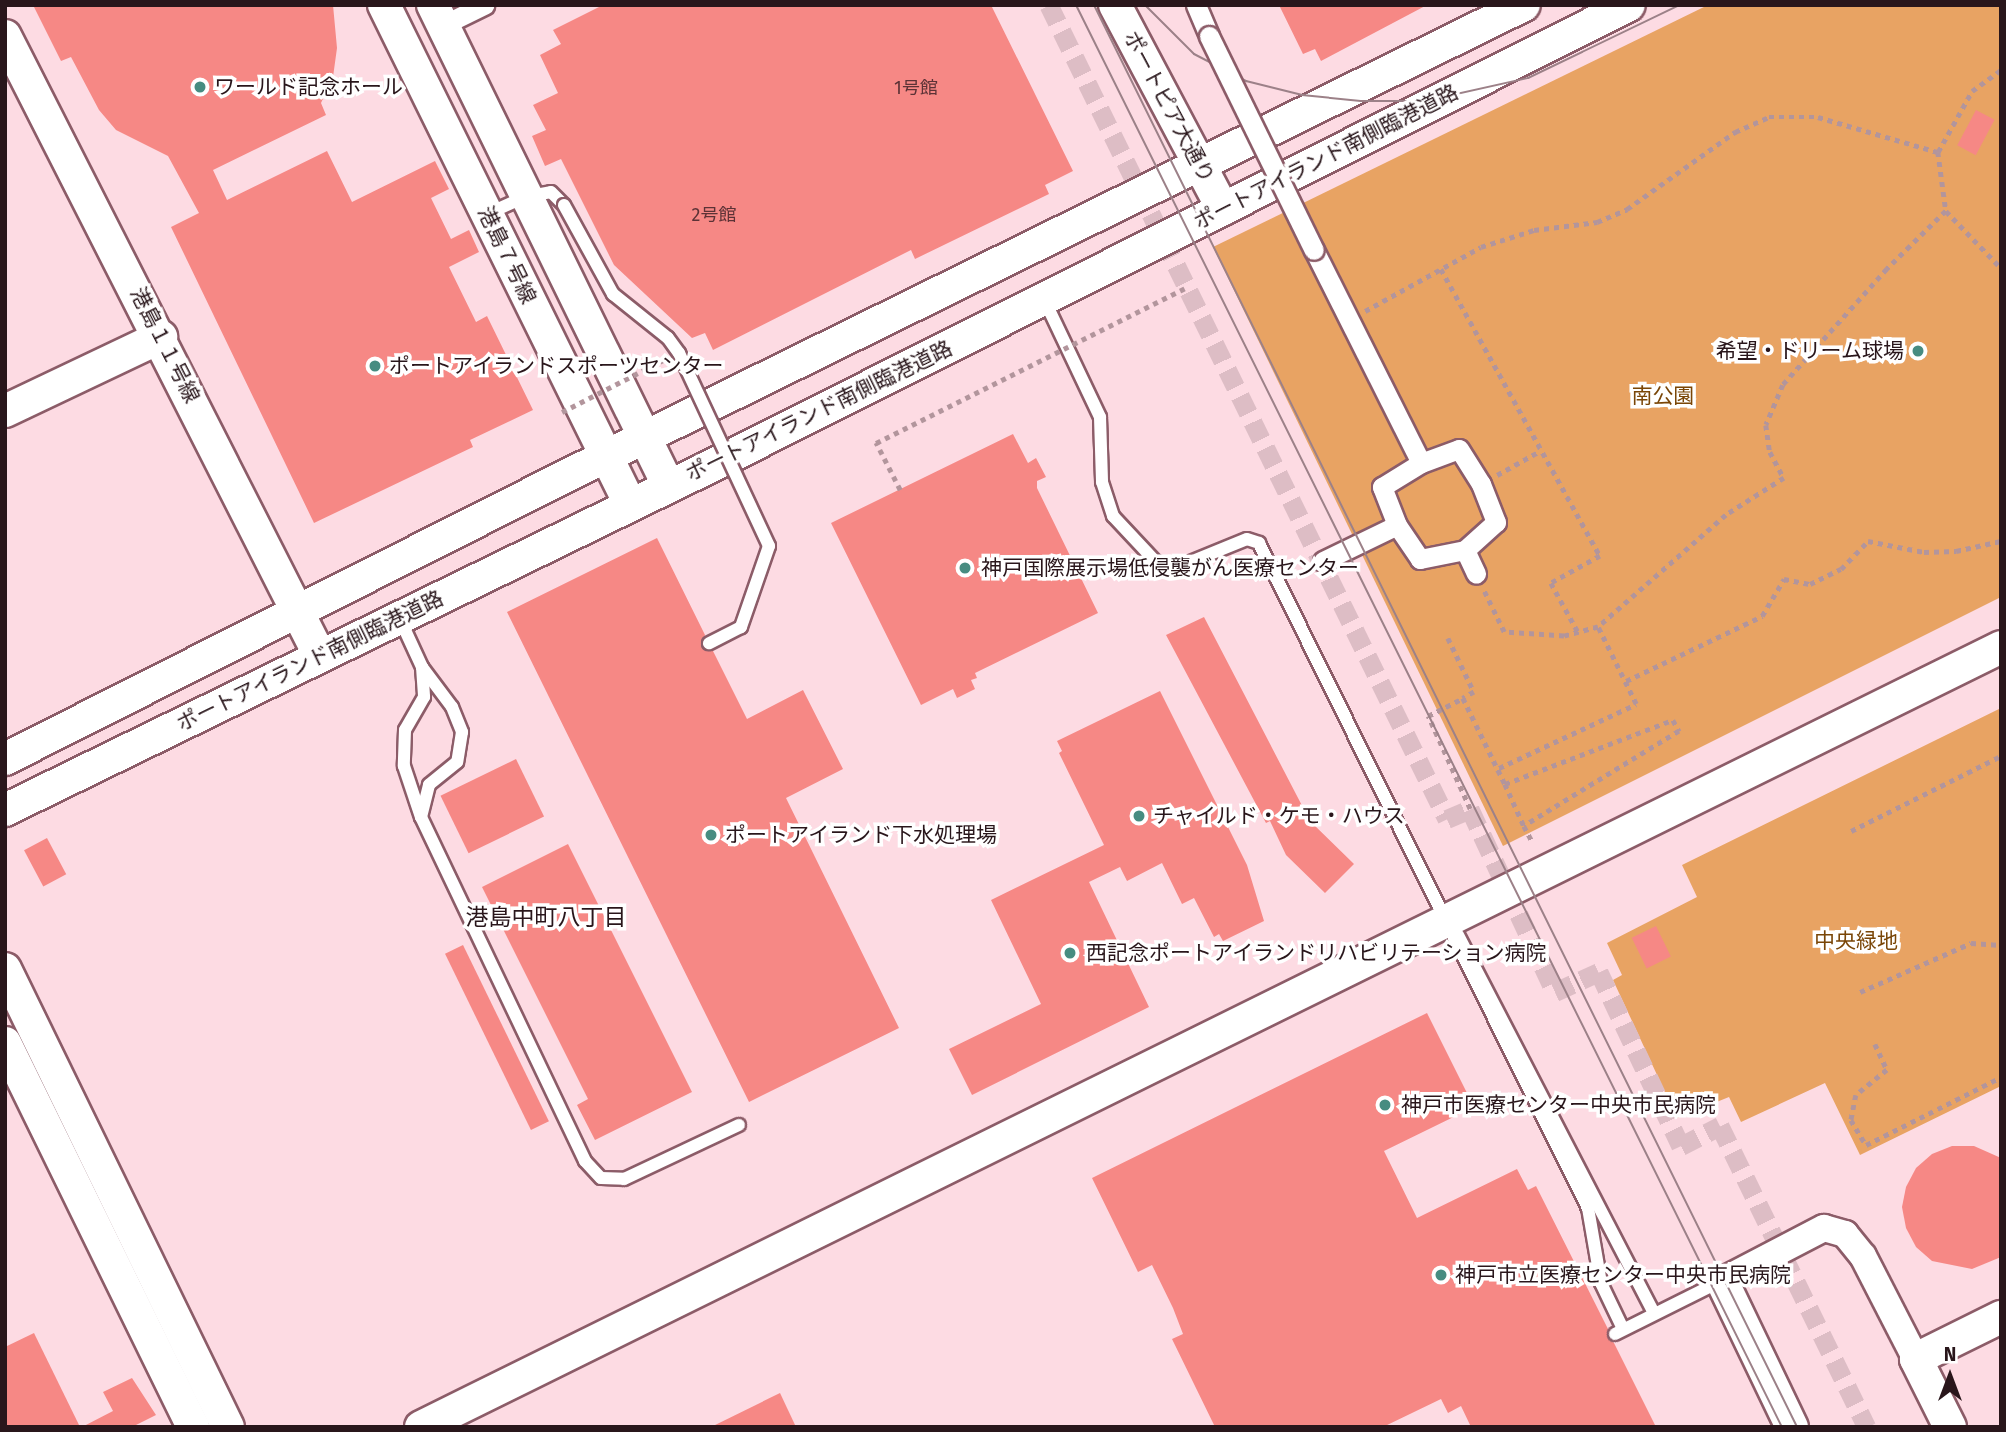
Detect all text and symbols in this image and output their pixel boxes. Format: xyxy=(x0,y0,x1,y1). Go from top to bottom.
street label: ポートピア大通り xyxy=(1118,27,1220,187)
place label: ワールド記念ホール xyxy=(214,74,403,100)
house number: 1号館 xyxy=(894,77,938,99)
marker: ワールド記念ホール xyxy=(192,79,208,95)
street label: ポートアイランド南側臨港道路 xyxy=(1189,79,1463,235)
street label: 港島７号線 xyxy=(473,202,541,308)
house number: 2号館 xyxy=(692,204,736,226)
street label: 港島１１号線 xyxy=(125,283,205,407)
street label: ポートアイランド南側臨港道路 xyxy=(681,335,957,487)
place label: 希望・ドリーム球場 xyxy=(1715,338,1904,364)
marker: 希望・ドリーム球場 xyxy=(1910,343,1926,359)
place label: ポートアイランドスポーツセンター xyxy=(389,353,725,379)
marker: ポートアイランドスポーツセンター xyxy=(367,358,383,374)
park label: 南公園 xyxy=(1632,383,1694,409)
place label: 神戸国際展示場低侵襲がん医療センター xyxy=(981,555,1359,581)
marker: 神戸国際展示場低侵襲がん医療センター xyxy=(955,558,975,578)
street label: ポートアイランド南側臨港道路 xyxy=(172,585,448,737)
place label: チャイルド・ケモ・ハウス xyxy=(1153,803,1405,829)
marker: チャイルド・ケモ・ハウス xyxy=(1131,808,1147,824)
place label: ポートアイランド下水処理場 xyxy=(725,822,998,848)
marker: ポートアイランド下水処理場 xyxy=(703,827,719,843)
district label: 港島中町八丁目 xyxy=(466,903,626,931)
park label: 中央緑地 xyxy=(1814,928,1898,954)
place label: 西記念ポートアイランドリハビリテーション病院 xyxy=(1086,940,1548,966)
marker: 西記念ポートアイランドリハビリテーション病院 xyxy=(1060,943,1080,963)
place label: 神戸市医療センター中央市民病院 xyxy=(1401,1092,1716,1118)
marker: 神戸市医療センター中央市民病院 xyxy=(1375,1095,1395,1115)
place label: 神戸市立医療センター中央市民病院 xyxy=(1455,1262,1791,1288)
marker: 神戸市立医療センター中央市民病院 xyxy=(1433,1267,1449,1283)
north arrow xyxy=(1915,1341,1985,1411)
text: N xyxy=(1944,1343,1956,1366)

